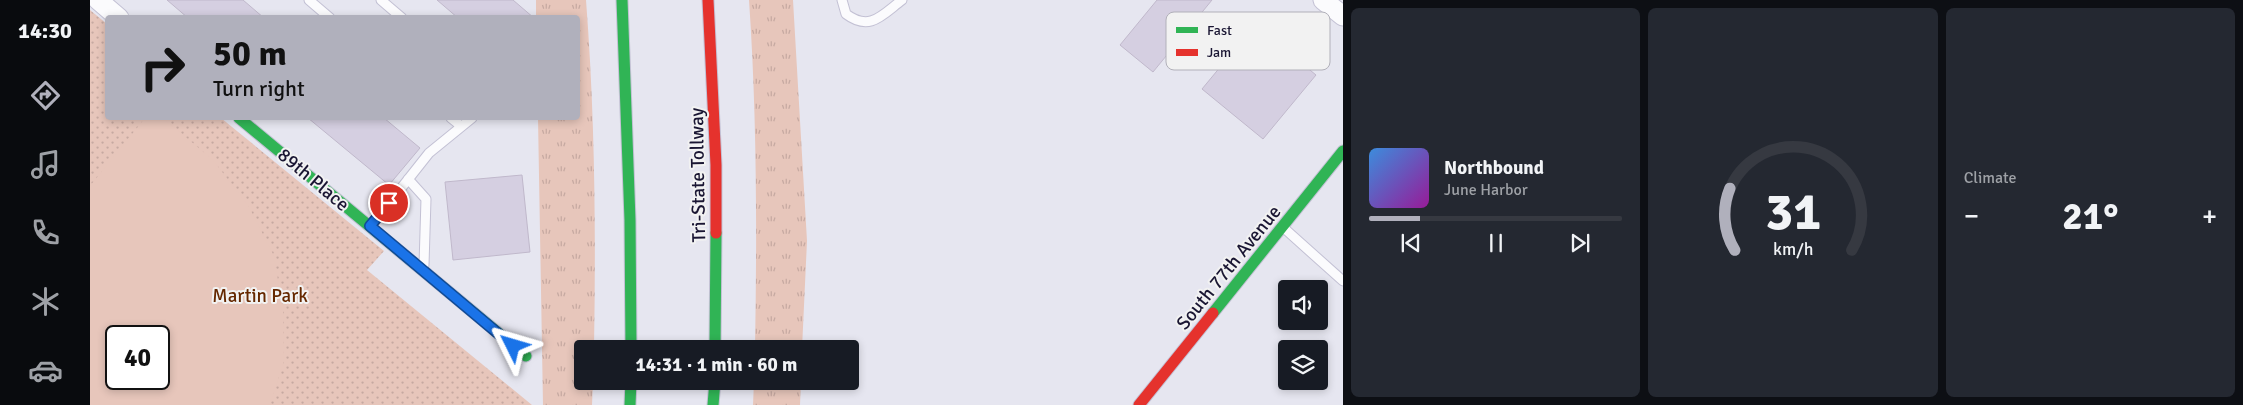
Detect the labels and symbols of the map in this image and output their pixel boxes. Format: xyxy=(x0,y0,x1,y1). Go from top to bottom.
legend xyxy=(1166,12,1330,70)
text: Fast xyxy=(1207,22,1232,39)
text: Jam xyxy=(1207,44,1231,61)
street label: Tri-State Tollway xyxy=(685,107,711,242)
street label: 89th Place xyxy=(273,143,354,217)
pin xyxy=(368,182,410,224)
street label: South 77th Avenue xyxy=(1171,201,1286,335)
park label: Martin Park xyxy=(212,284,308,308)
position arrow xyxy=(486,319,538,371)
speed limit sign: 40 xyxy=(105,325,170,390)

